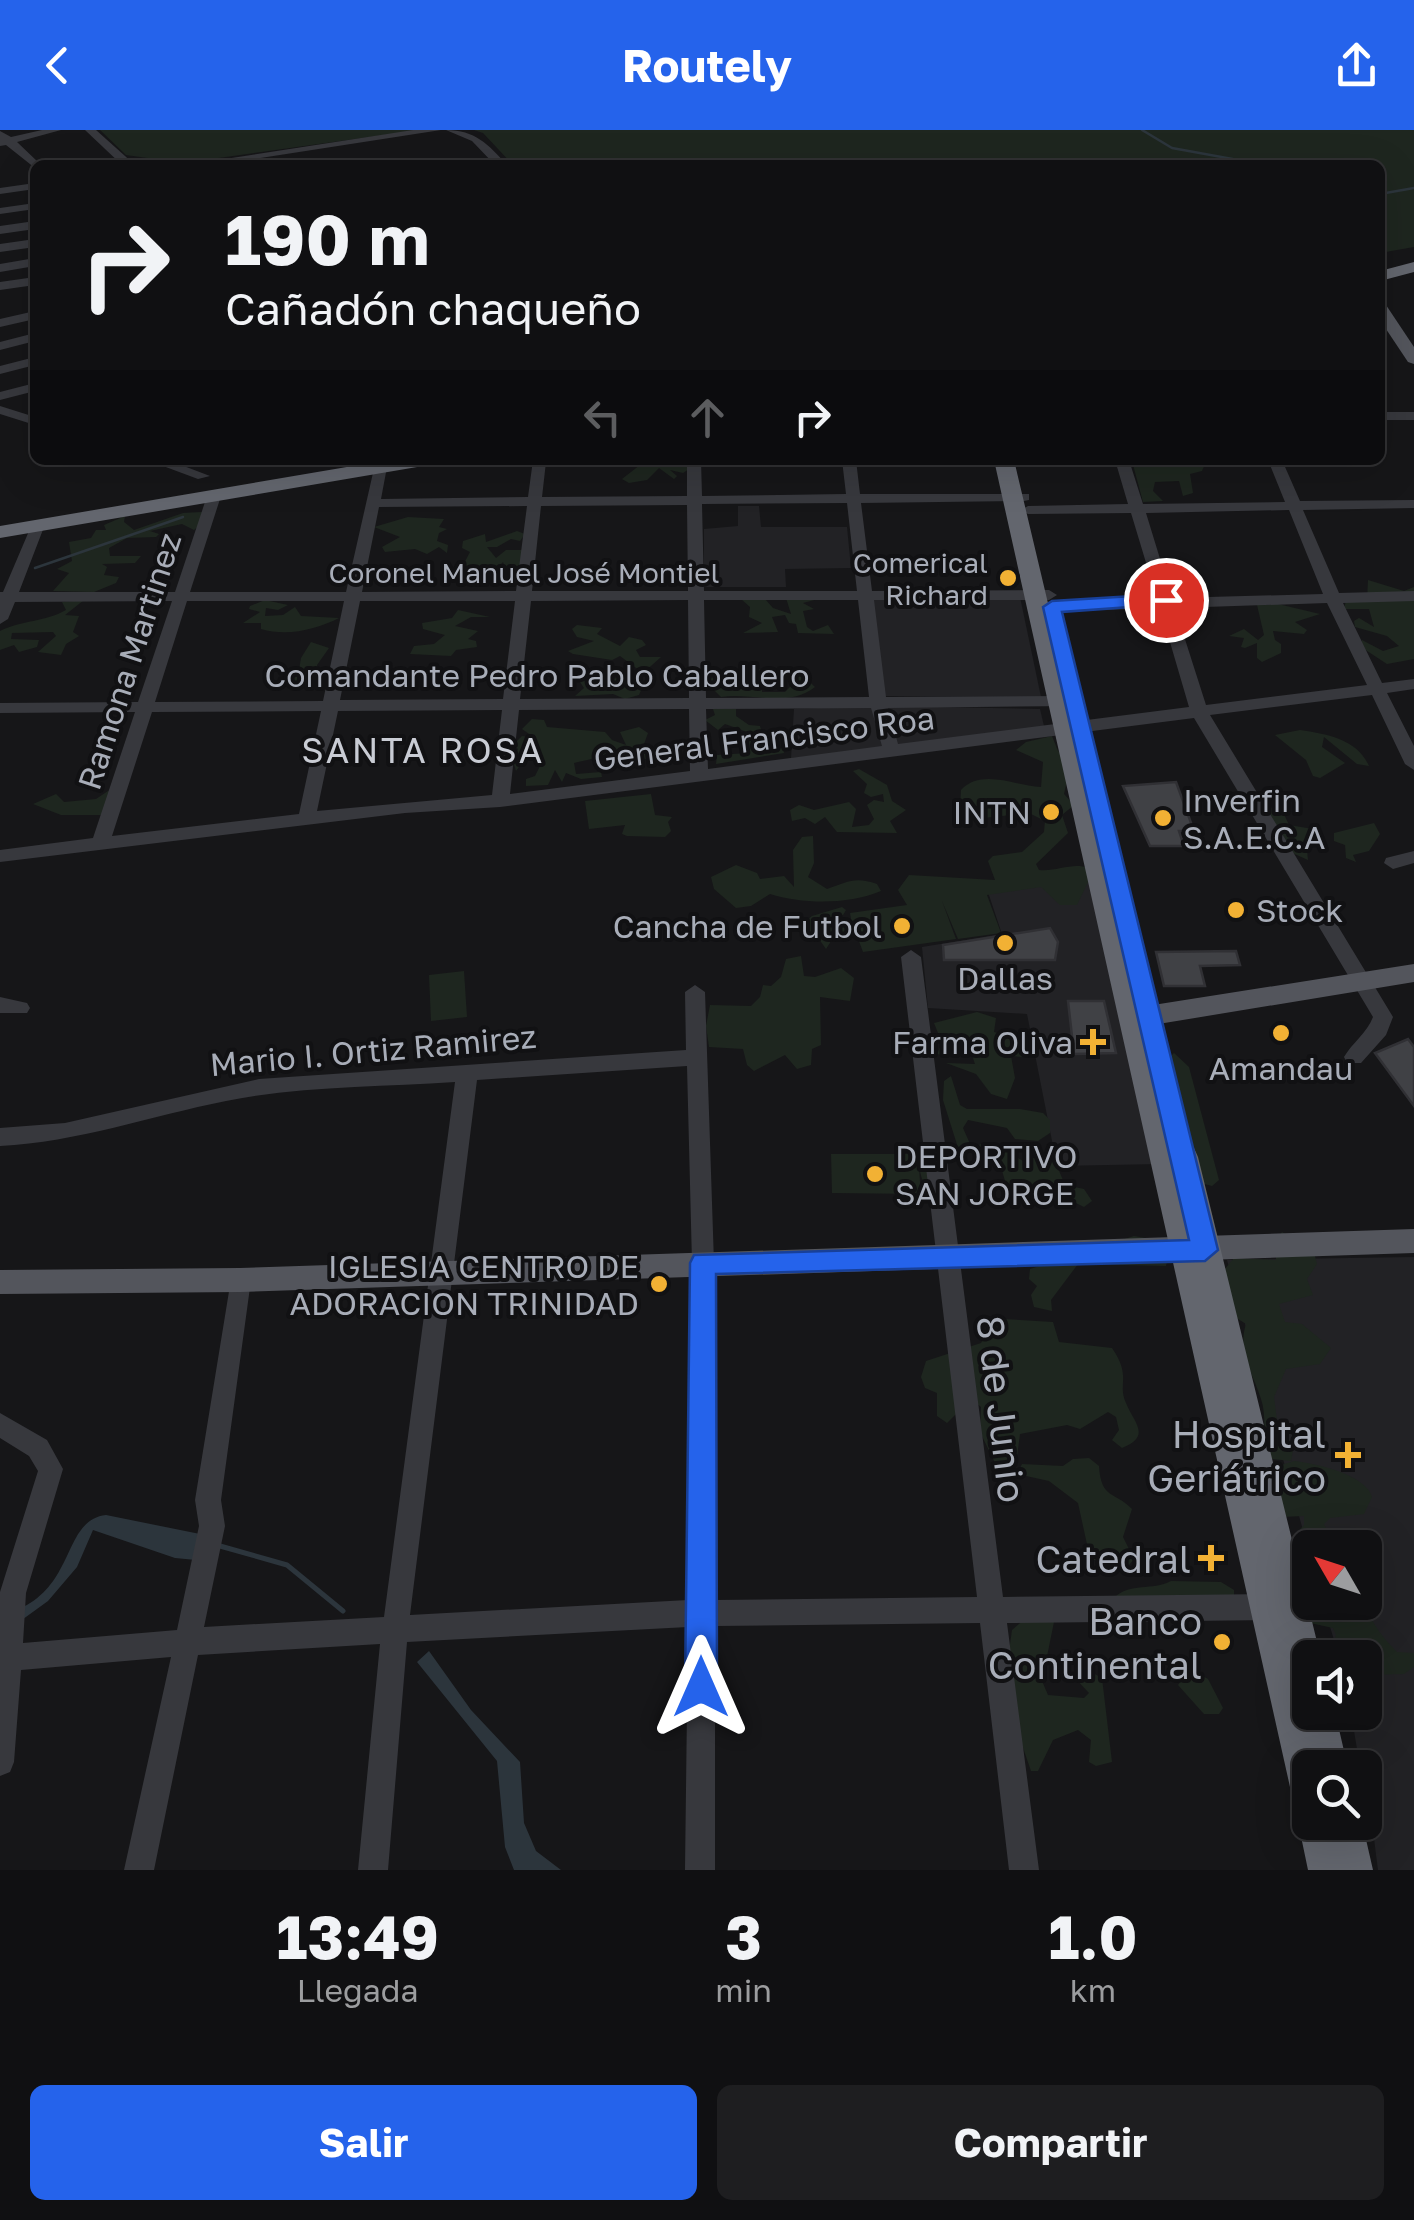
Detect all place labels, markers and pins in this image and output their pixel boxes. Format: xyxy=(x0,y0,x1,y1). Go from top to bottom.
place label: Comerical Richard xyxy=(853,546,988,611)
pin xyxy=(1124,558,1209,643)
marker: Comerical Richard xyxy=(997,567,1019,589)
place label: Inverfin S.A.E.C.A xyxy=(1183,781,1325,856)
place label: INTN xyxy=(952,793,1031,831)
marker: INTN xyxy=(1040,801,1062,823)
marker: Inverfin S.A.E.C.A xyxy=(1152,807,1174,829)
place label: Stock xyxy=(1256,891,1343,929)
marker: Stock xyxy=(1225,899,1247,921)
place label: Cancha de Futbol xyxy=(613,907,882,945)
marker: Cancha de Futbol xyxy=(891,915,913,937)
marker: Dallas xyxy=(994,932,1016,954)
place label: Dallas xyxy=(957,959,1053,997)
marker: Amandau xyxy=(1270,1022,1292,1044)
place label: Farma Oliva xyxy=(892,1023,1073,1061)
marker: Farma Oliva xyxy=(1082,1031,1104,1053)
place label: Amandau xyxy=(1209,1049,1353,1087)
place label: DEPORTIVO SAN JORGE xyxy=(895,1137,1077,1212)
marker: DEPORTIVO SAN JORGE xyxy=(864,1163,886,1185)
place label: IGLESIA CENTRO DE ADORACION TRINIDAD xyxy=(289,1247,639,1322)
marker: IGLESIA CENTRO DE ADORACION TRINIDAD xyxy=(648,1273,670,1295)
place label: Hospital Geriátrico xyxy=(1147,1411,1326,1500)
marker: Hospital Geriátrico xyxy=(1335,1442,1361,1468)
place label: Catedral xyxy=(1035,1536,1191,1581)
marker: Catedral xyxy=(1200,1547,1222,1569)
place label: Banco Continental xyxy=(988,1598,1202,1687)
marker: Banco Continental xyxy=(1211,1631,1233,1653)

